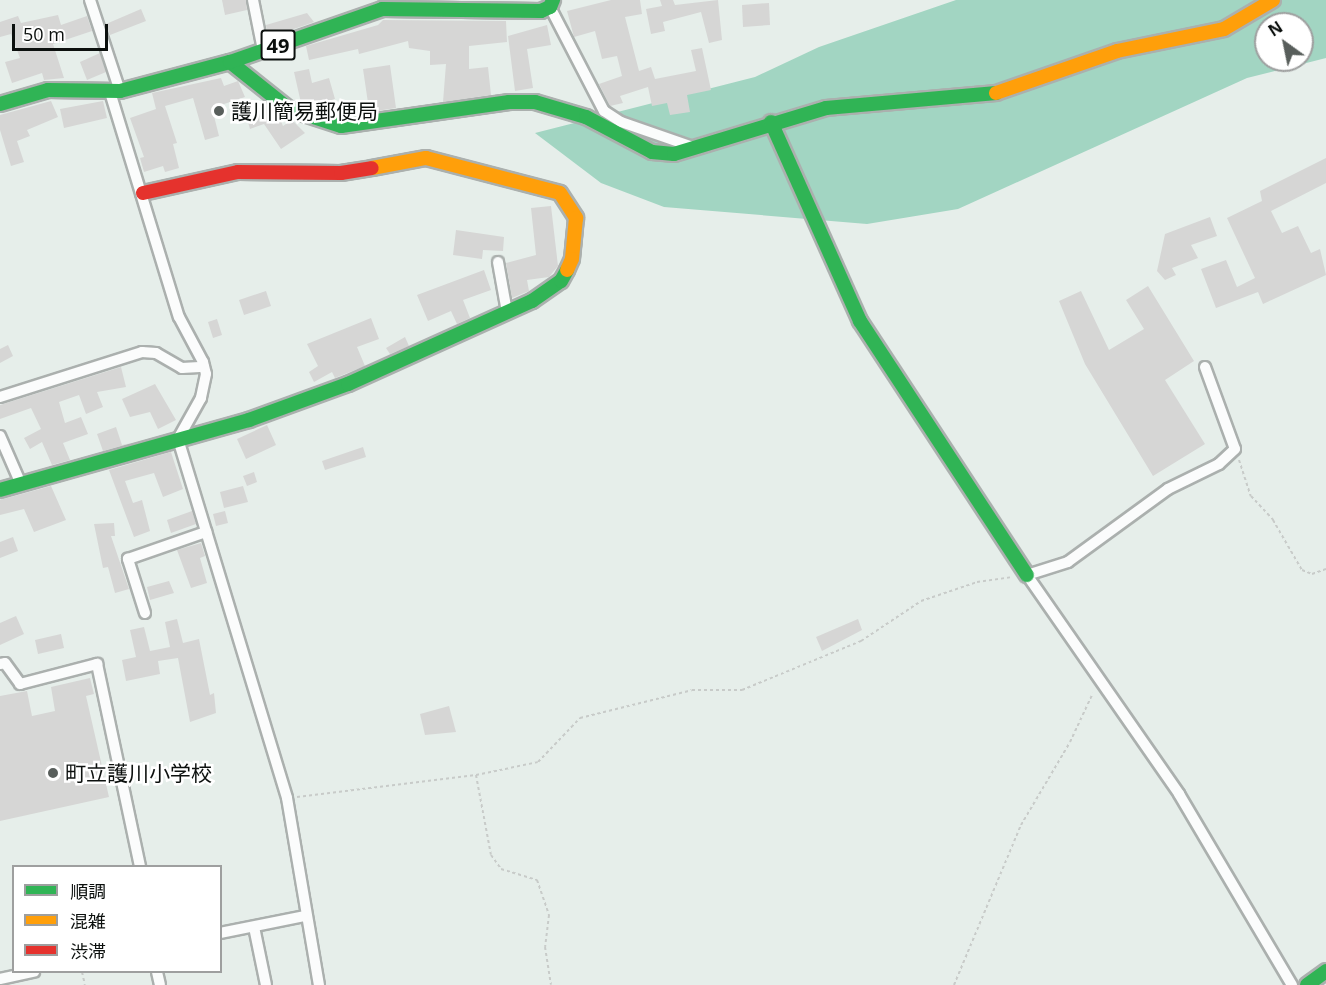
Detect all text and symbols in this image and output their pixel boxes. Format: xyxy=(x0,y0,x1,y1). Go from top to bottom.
scale bar xyxy=(15,12,111,50)
north arrow xyxy=(1254,12,1314,72)
text: N xyxy=(1264,16,1287,41)
text: 50 m xyxy=(23,22,65,46)
road number: 49 xyxy=(260,28,296,62)
place label: 護川簡易郵便局 xyxy=(231,98,378,124)
marker: 護川簡易郵便局 xyxy=(212,104,226,118)
place label: 町立護川小学校 xyxy=(65,760,212,786)
marker: 町立護川小学校 xyxy=(46,766,60,780)
legend xyxy=(12,865,222,973)
text: 順調 xyxy=(70,879,106,903)
text: 混雑 xyxy=(70,909,106,933)
text: 渋滞 xyxy=(70,939,106,963)

